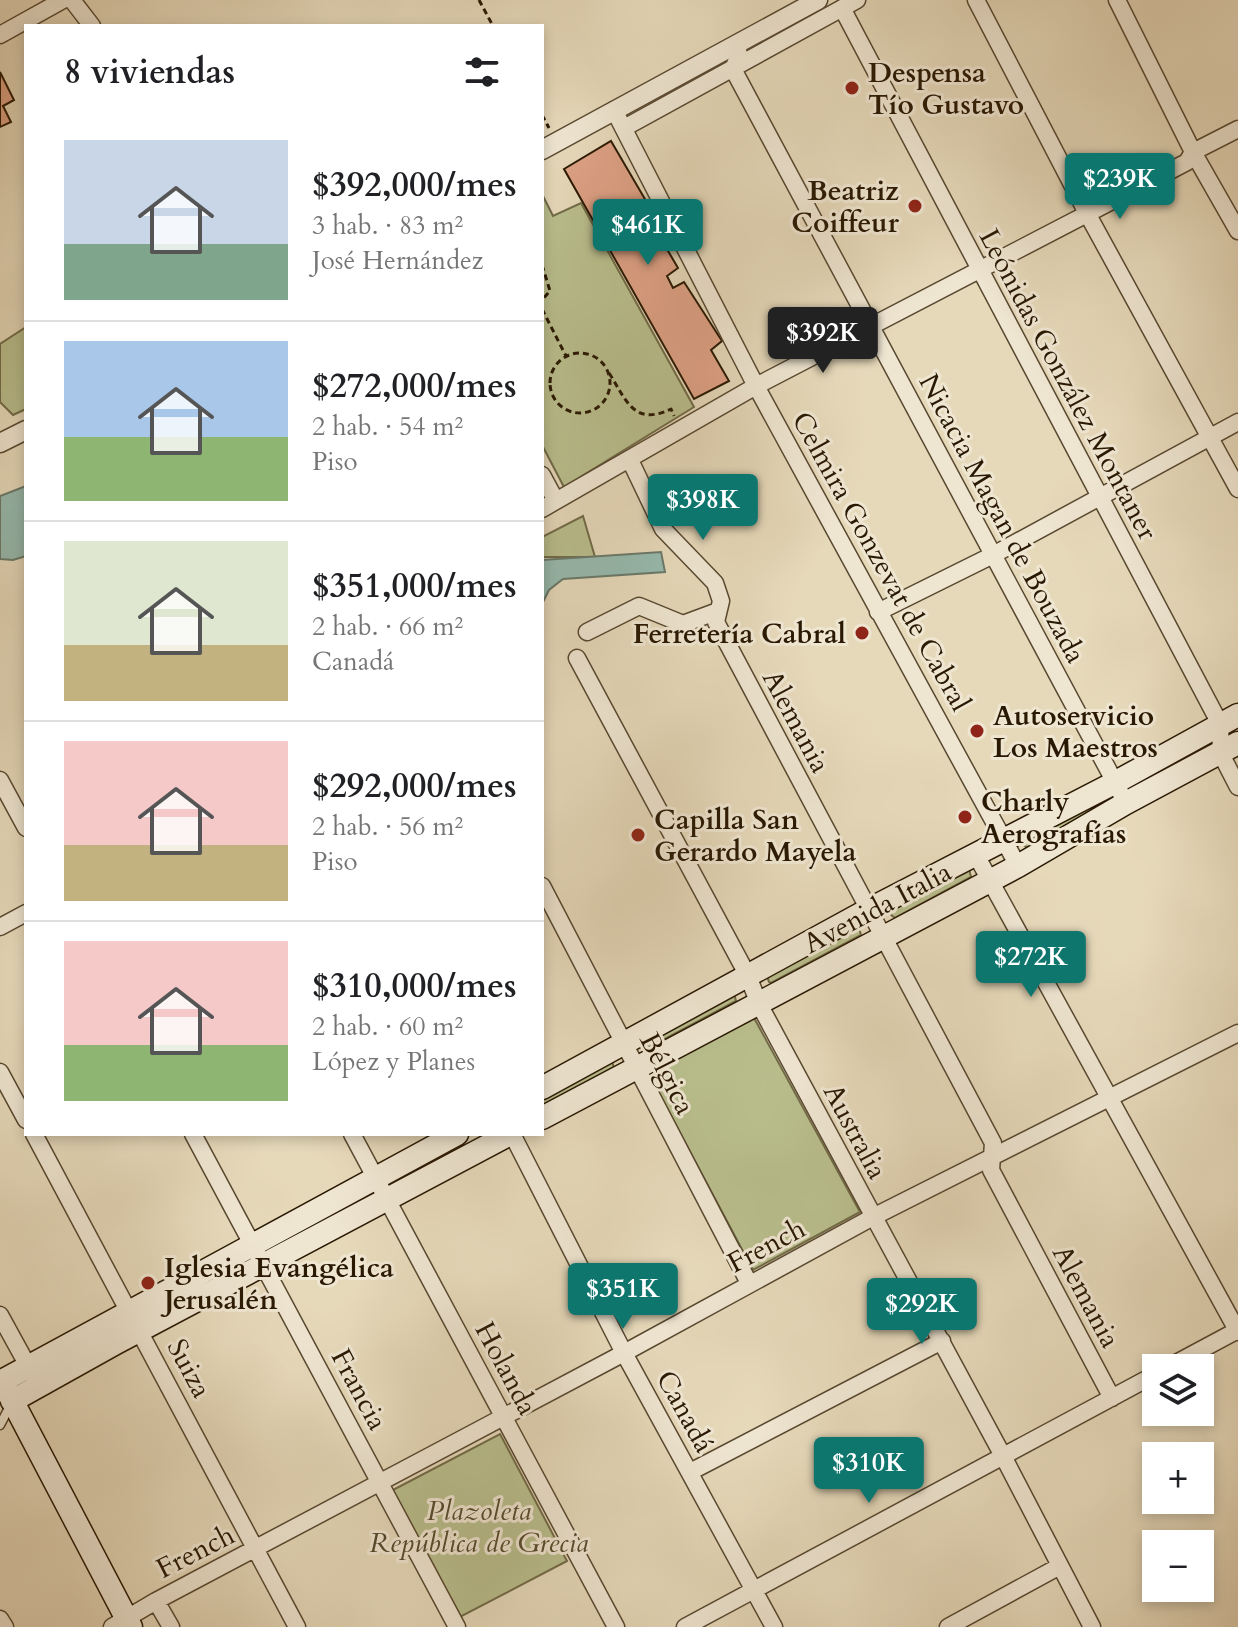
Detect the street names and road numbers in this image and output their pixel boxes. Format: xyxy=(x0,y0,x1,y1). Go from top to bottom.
street label: Leónidas González Montaner xyxy=(970,222,1167,547)
street label: Nicacia Magan de Bouzada xyxy=(910,367,1095,670)
street label: Celmira Gonzevat de Cabral xyxy=(783,405,979,718)
street label: Alemania xyxy=(753,663,839,780)
street label: Avenida Italia xyxy=(797,853,958,963)
street label: Bélgica xyxy=(630,1026,704,1121)
street label: Australia xyxy=(814,1077,896,1186)
street label: French xyxy=(721,1210,812,1282)
street label: Alemania xyxy=(1043,1238,1129,1355)
street label: Holanda xyxy=(466,1315,547,1422)
street label: Suiza xyxy=(158,1332,220,1405)
street label: Francia xyxy=(322,1342,396,1437)
street label: Canadá xyxy=(647,1364,723,1459)
street label: French xyxy=(150,1516,241,1588)

